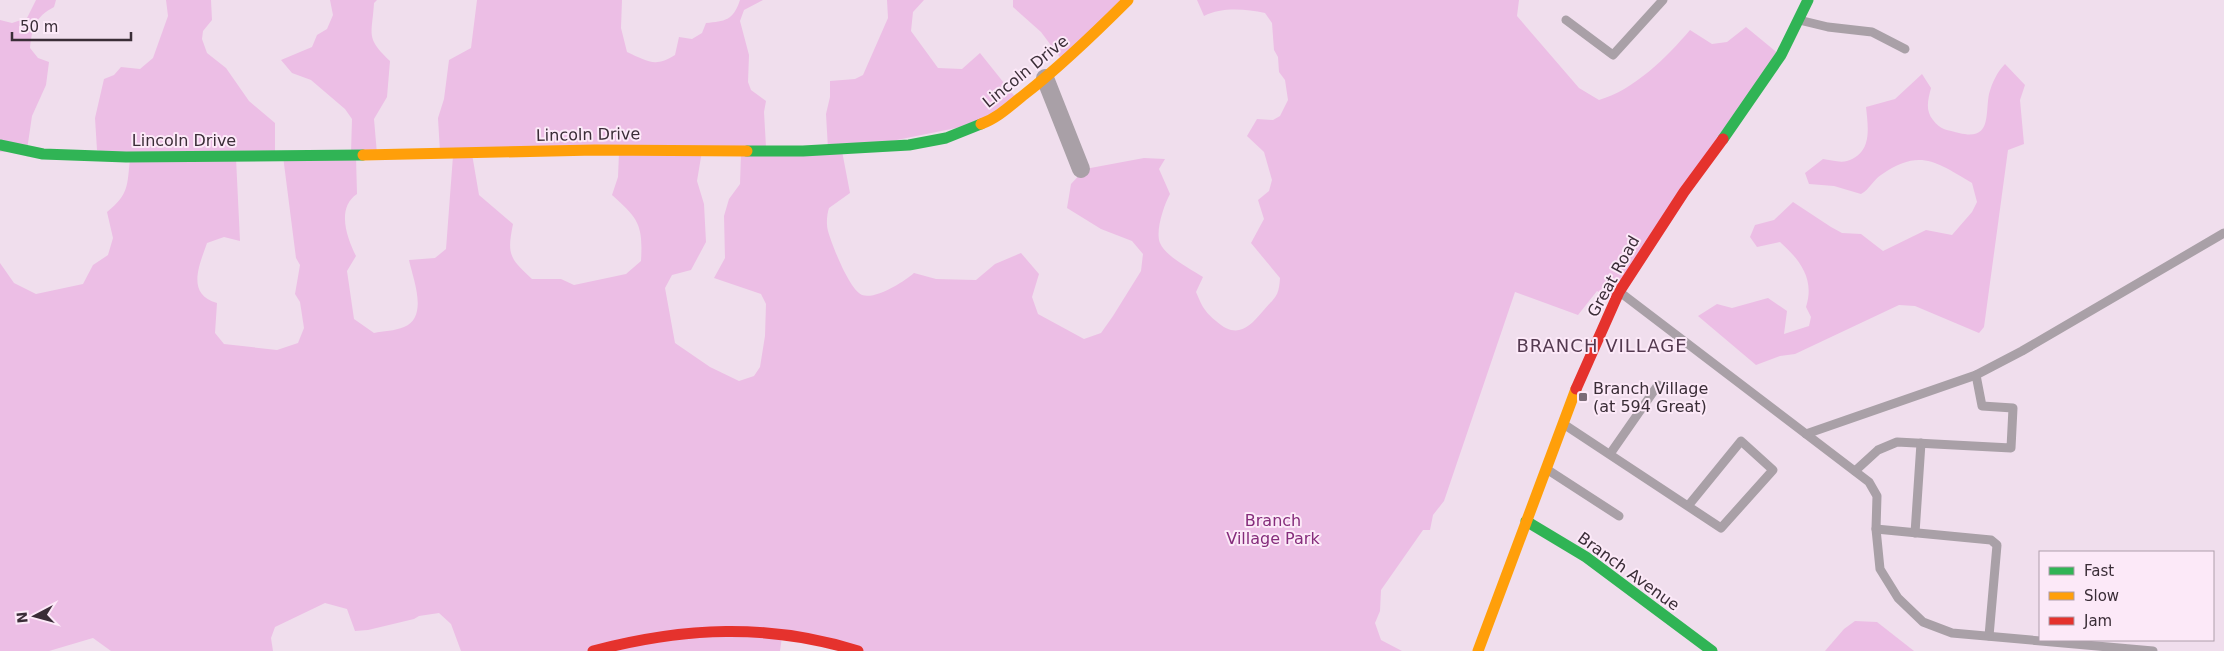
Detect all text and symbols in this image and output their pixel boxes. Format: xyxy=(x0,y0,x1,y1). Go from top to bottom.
scale bar xyxy=(12,10,131,42)
text: 50 m xyxy=(20,18,58,36)
street label: Lincoln Drive xyxy=(979,31,1072,112)
street label: Lincoln Drive xyxy=(536,124,640,145)
street label: Lincoln Drive xyxy=(132,131,236,150)
street label: Great Road xyxy=(1583,232,1644,320)
district label: BRANCH VILLAGE xyxy=(1516,335,1688,356)
place label: Branch Village (at 594 Great) xyxy=(1593,379,1708,416)
marker: Branch Village (at 594 Great) xyxy=(1577,391,1589,403)
park label: Branch Village Park xyxy=(1226,511,1320,548)
street label: Branch Avenue xyxy=(1574,528,1683,615)
legend xyxy=(2039,551,2214,641)
text: Fast xyxy=(2084,562,2114,580)
text: Slow xyxy=(2084,587,2119,605)
north arrow xyxy=(10,591,60,641)
text: N xyxy=(14,611,31,624)
text: Jam xyxy=(2083,612,2112,630)

